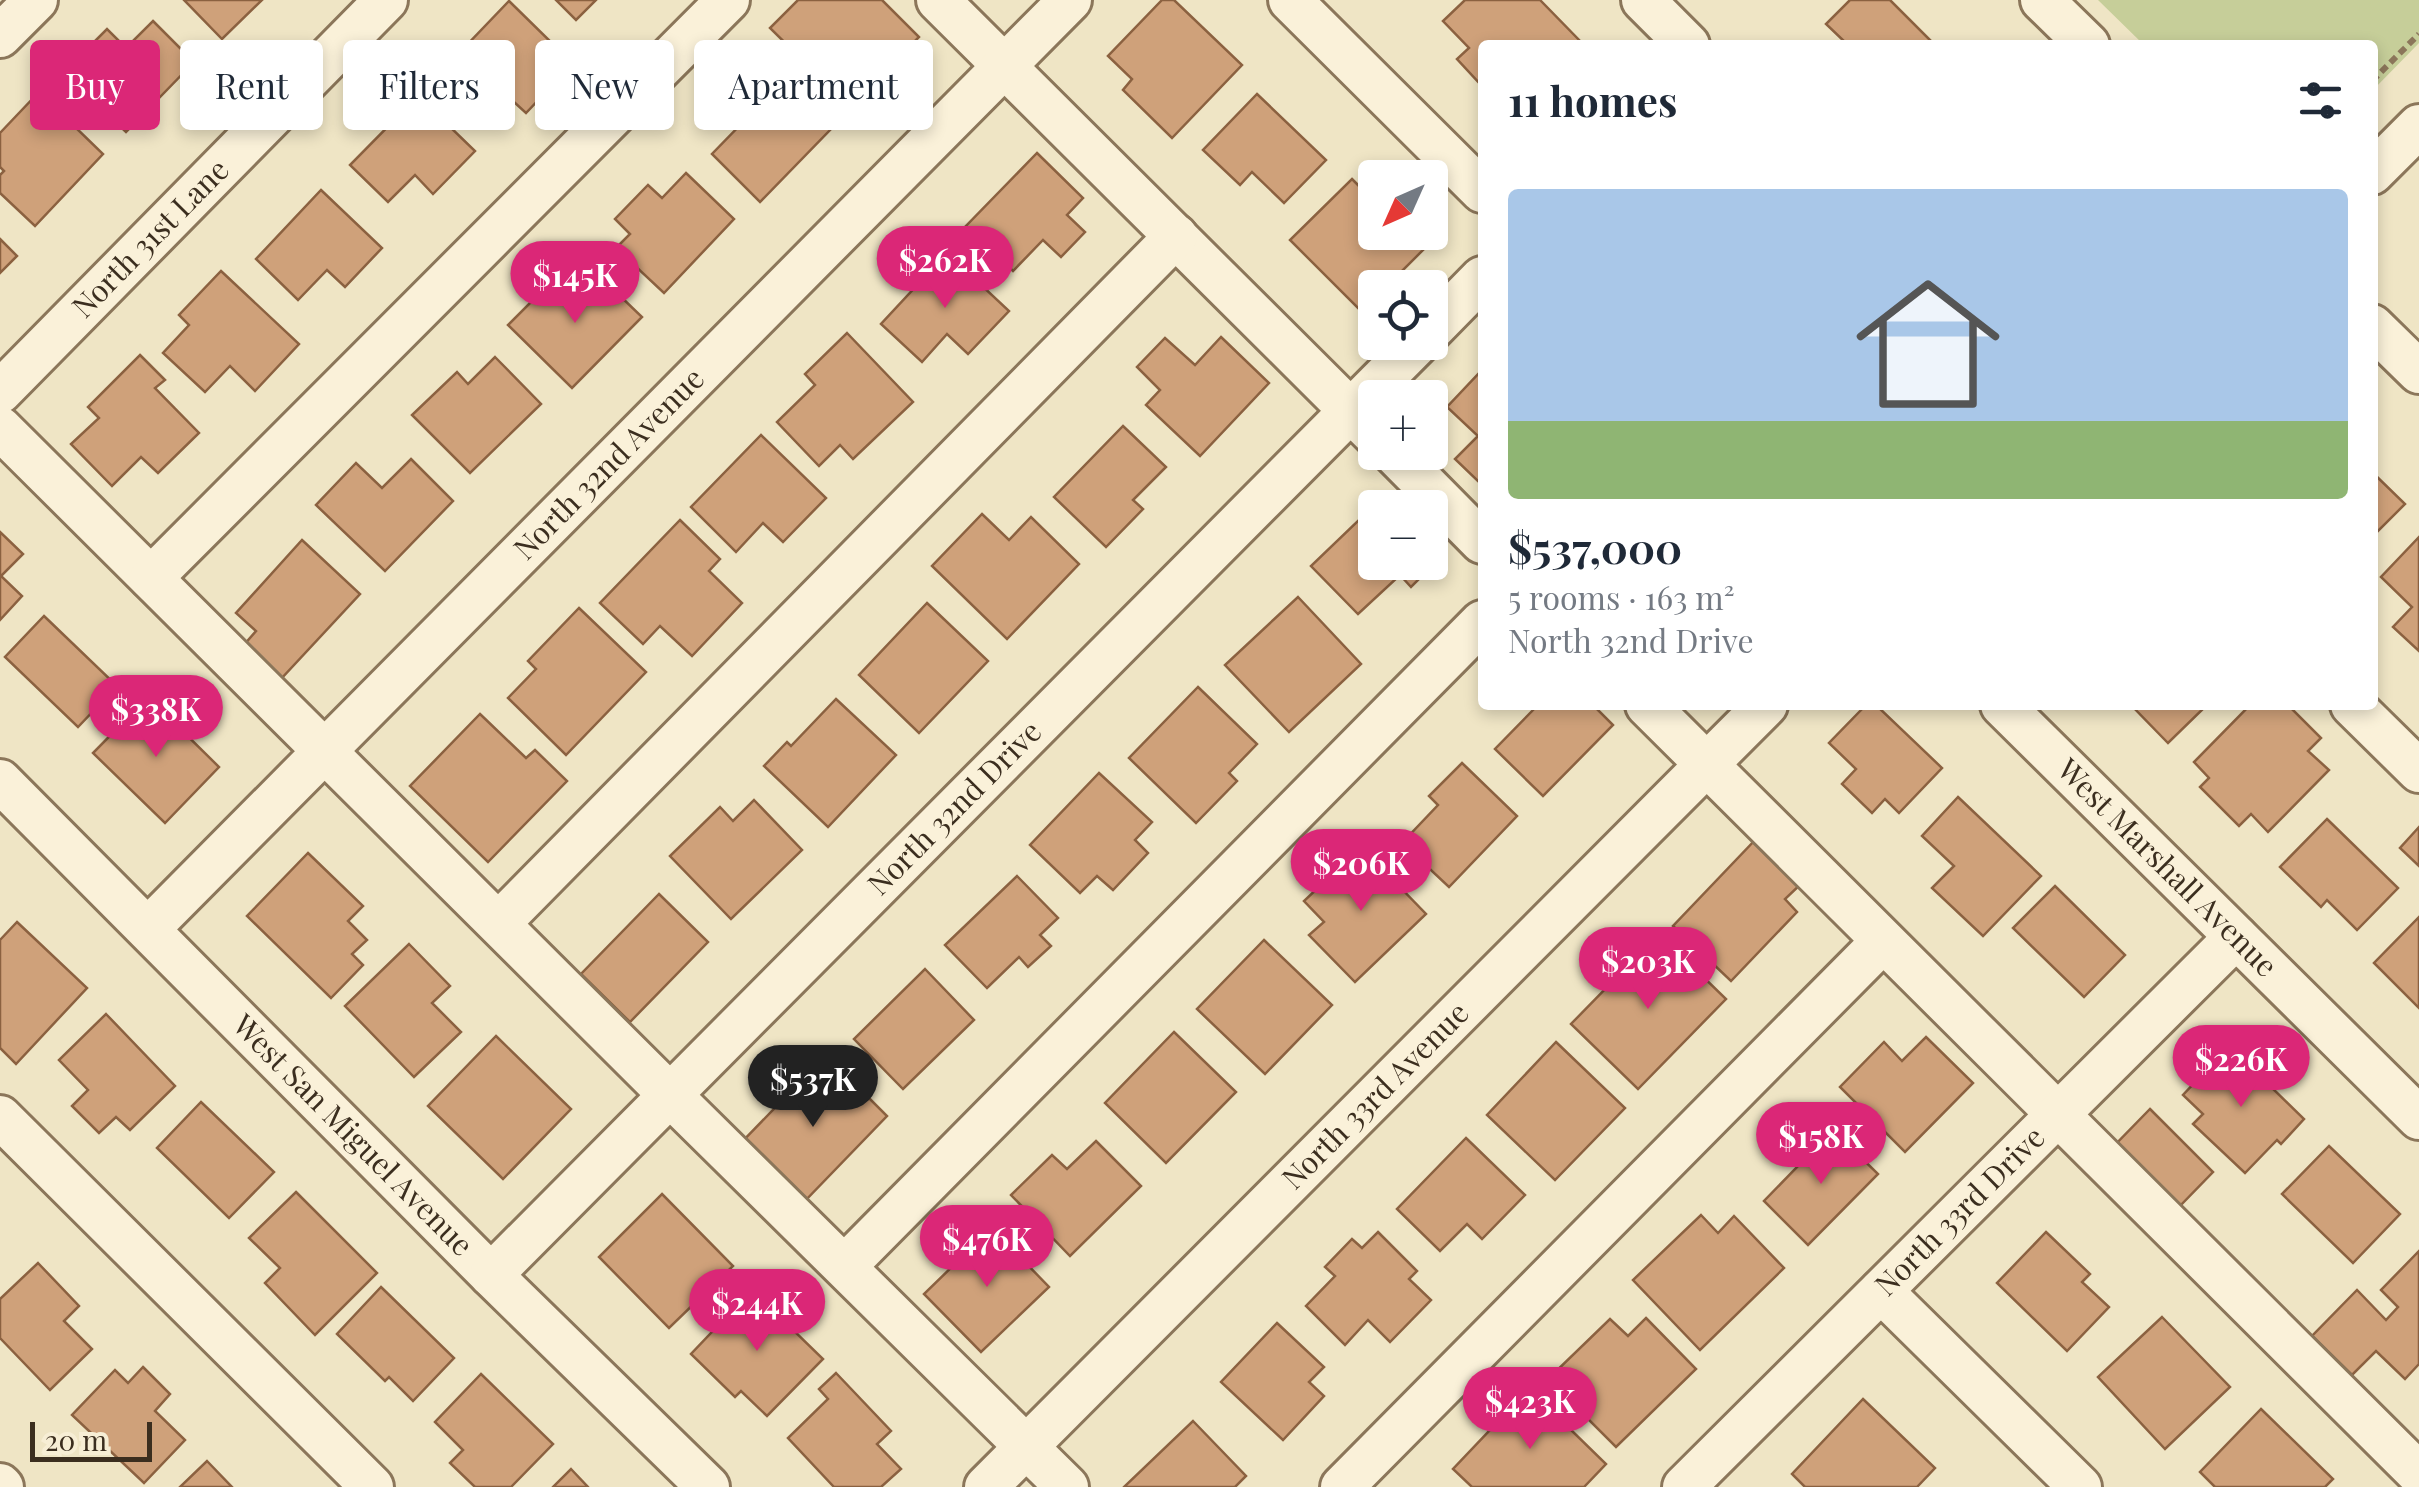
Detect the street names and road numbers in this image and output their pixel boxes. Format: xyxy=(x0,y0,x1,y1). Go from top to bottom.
street label: North 31st Lane xyxy=(62,149,236,325)
street label: North 32nd Avenue xyxy=(504,358,712,567)
street label: North 32nd Drive xyxy=(858,711,1049,903)
street label: West Marshall Avenue xyxy=(2049,748,2287,985)
street label: North 33rd Avenue xyxy=(1272,993,1476,1197)
street label: West San Miguel Avenue xyxy=(224,1004,483,1264)
street label: North 33rd Drive xyxy=(1865,1117,2052,1304)

